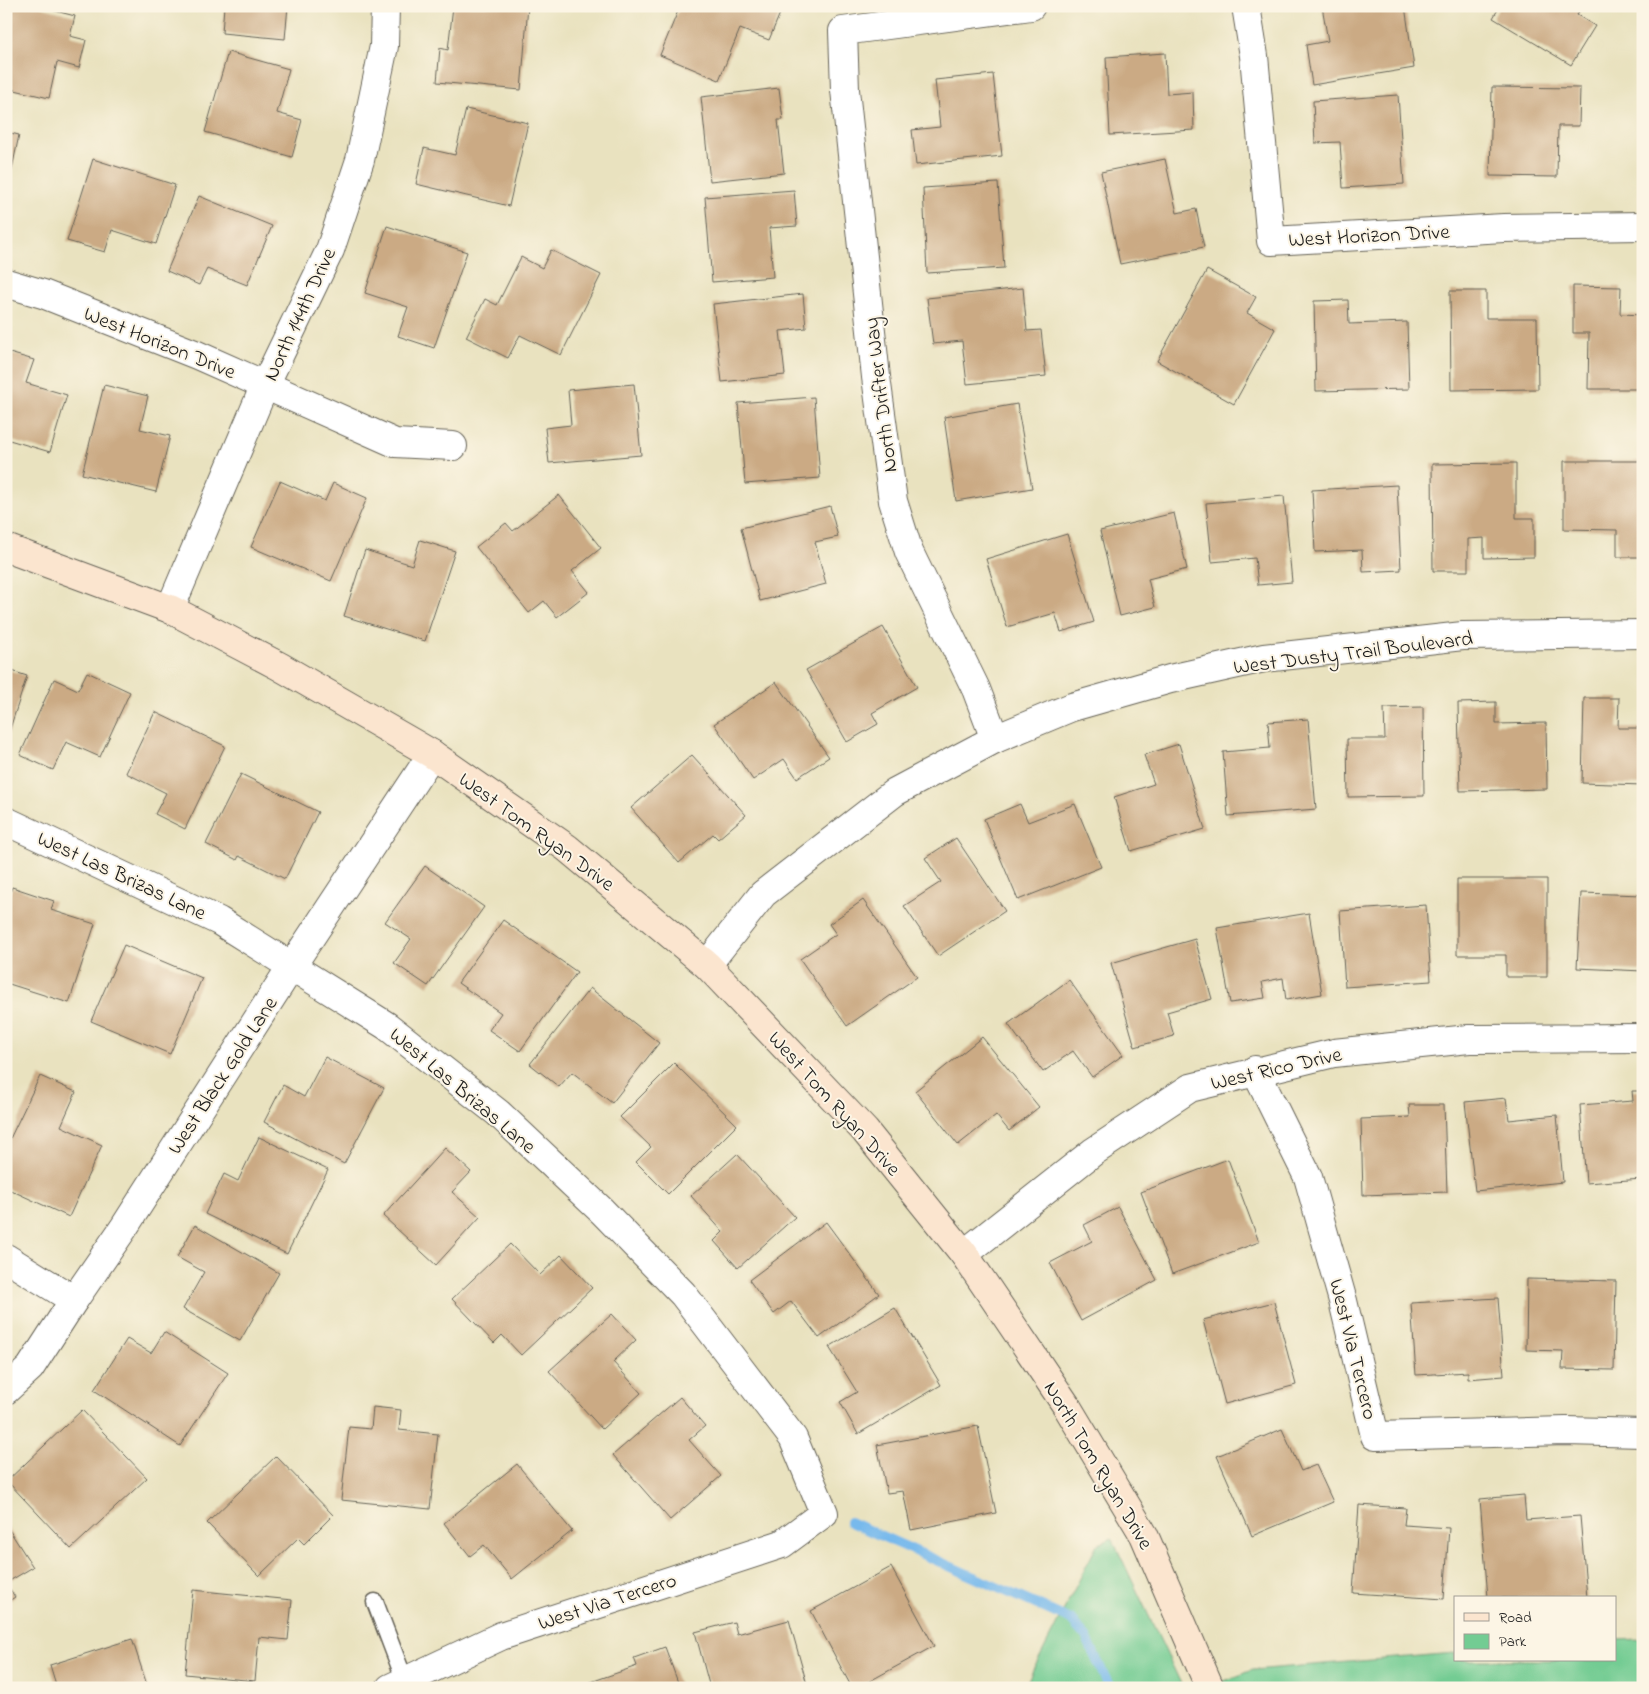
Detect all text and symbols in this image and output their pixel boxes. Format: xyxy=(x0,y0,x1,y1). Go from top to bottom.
street label: West Horizon Drive xyxy=(1288,218,1451,256)
street label: North 144th Drive xyxy=(257,243,345,386)
street label: West Horizon Drive xyxy=(79,300,240,388)
street label: North Drifter Way xyxy=(858,315,908,474)
street label: West Dusty Trail Boulevard xyxy=(1232,624,1475,686)
street label: West Tom Ryan Drive xyxy=(450,766,621,902)
street label: West Las Brizas Lane xyxy=(32,825,211,929)
street label: West Black Gold Lane xyxy=(161,991,286,1161)
street label: West Las Brizas Lane xyxy=(382,1021,542,1162)
street label: West Tom Ryan Drive xyxy=(759,1025,907,1185)
street label: West Rico Drive xyxy=(1208,1040,1345,1100)
street label: West Via Tercero xyxy=(1320,1276,1384,1423)
street label: North Tom Ryan Drive xyxy=(1033,1376,1160,1557)
street label: West Via Tercero xyxy=(534,1566,681,1639)
legend xyxy=(1454,1596,1616,1662)
text: Road xyxy=(1499,1607,1532,1629)
text: Park xyxy=(1499,1631,1527,1653)

